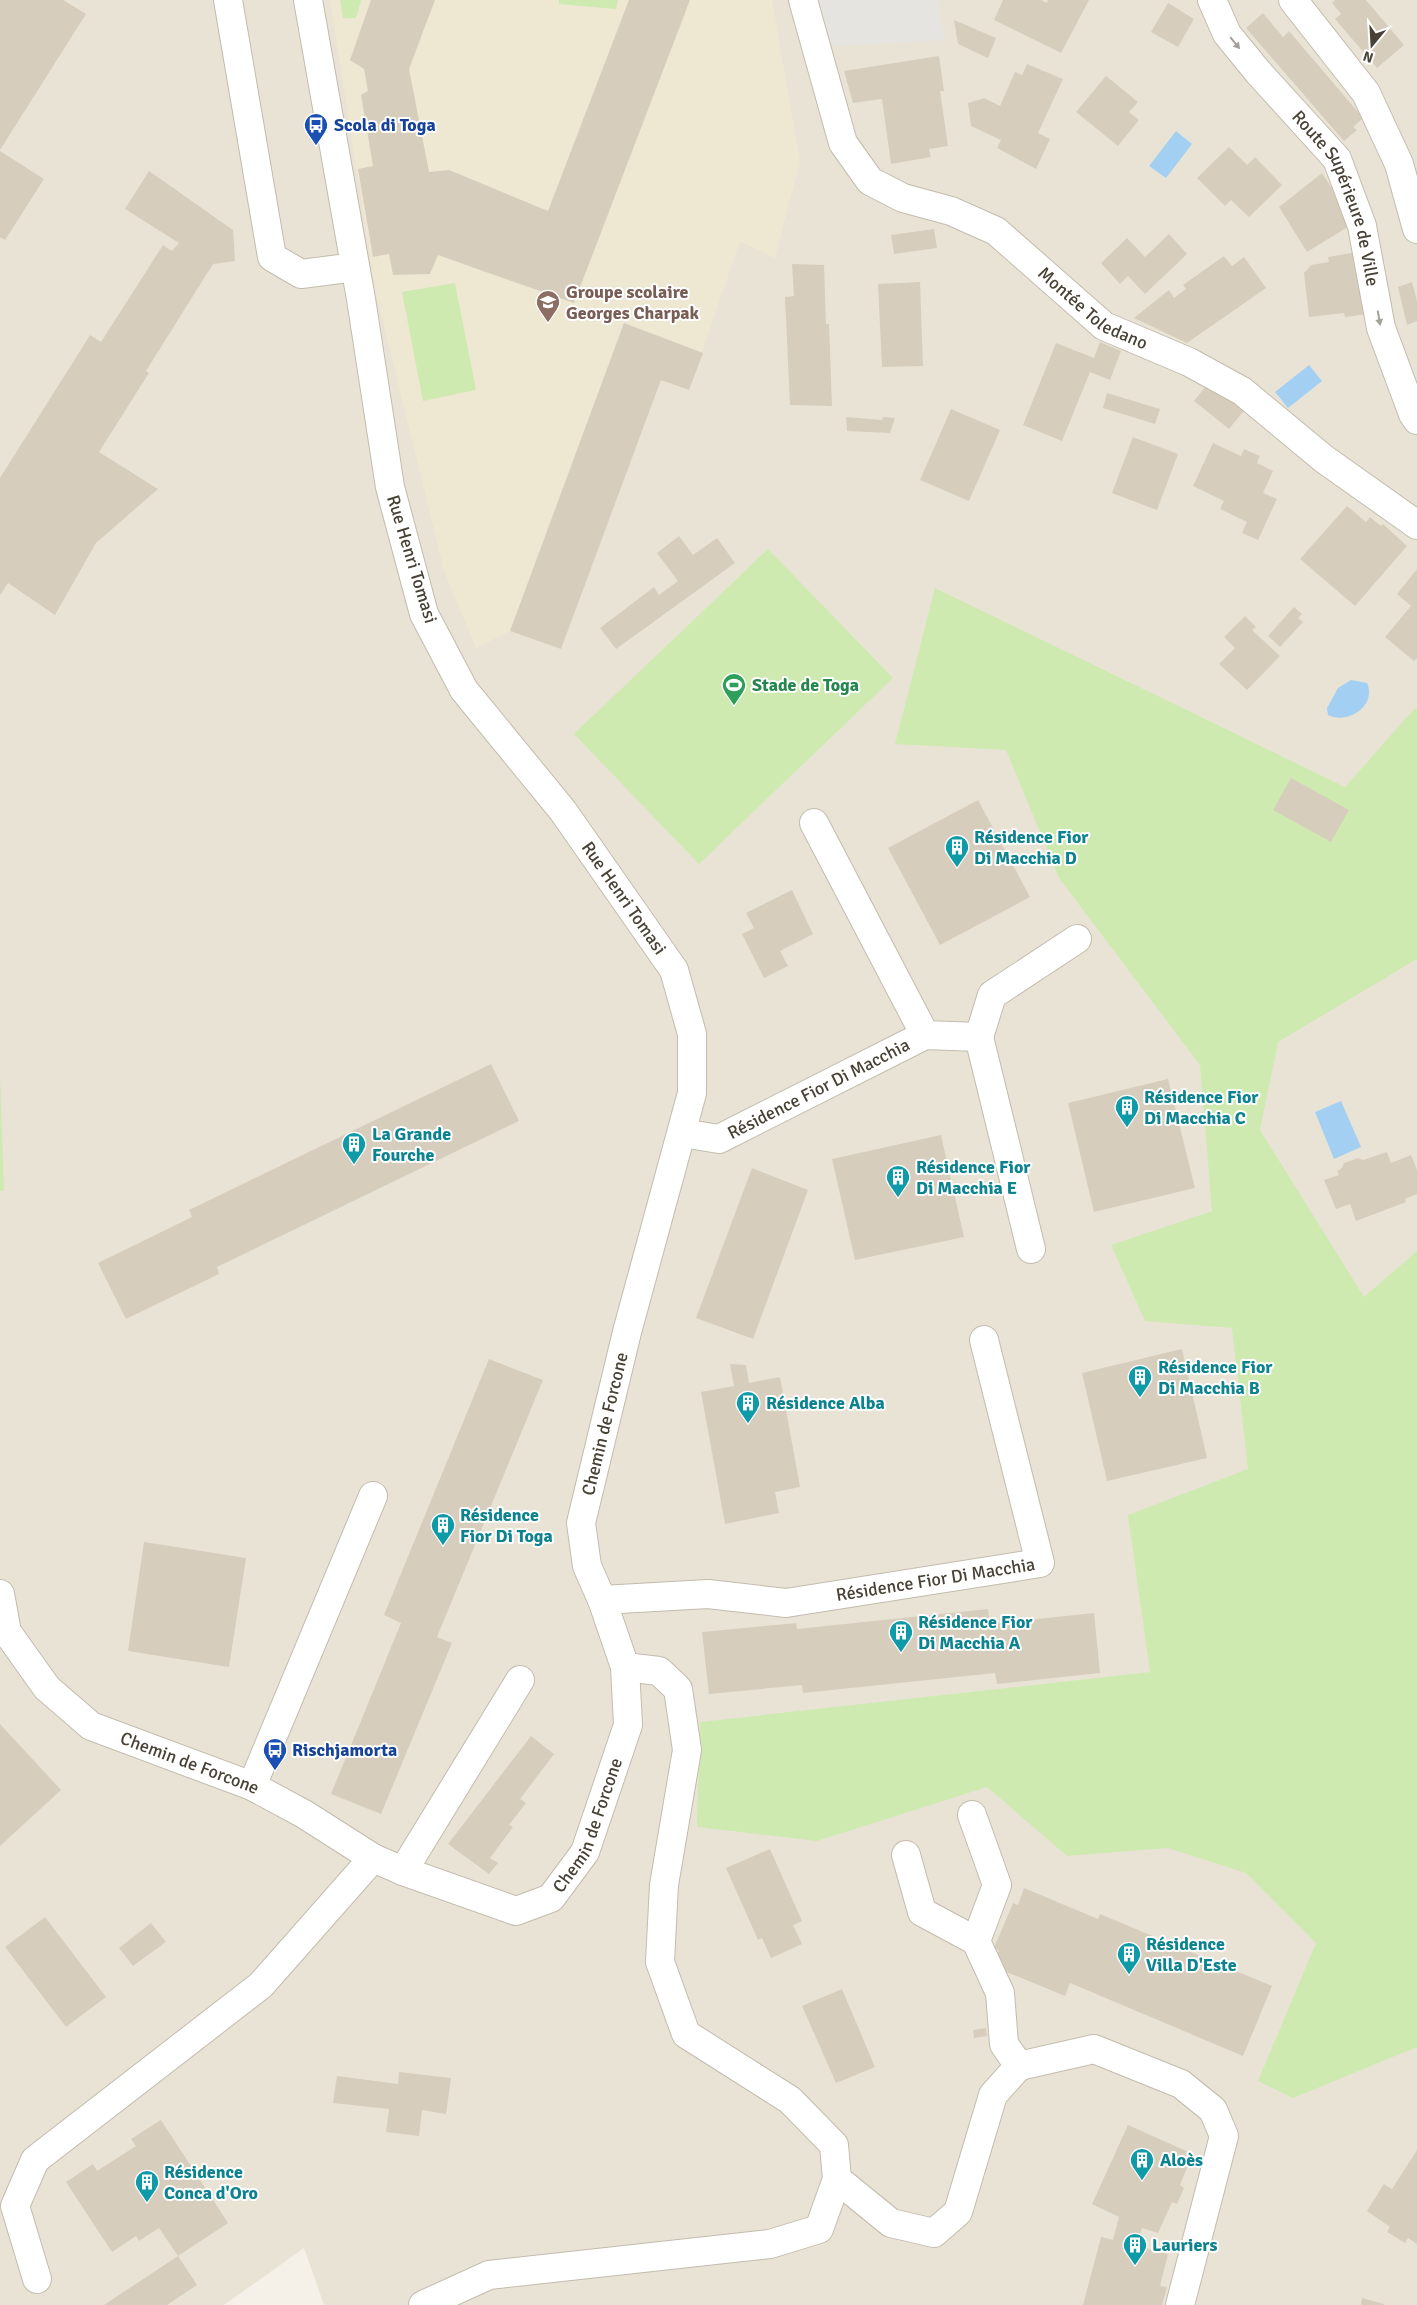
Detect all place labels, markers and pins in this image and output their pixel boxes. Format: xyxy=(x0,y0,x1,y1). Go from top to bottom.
bus stop icon: Scola di Toga xyxy=(303,112,329,146)
place label: Scola di Toga xyxy=(334,114,436,136)
place label: Groupe scolaire Georges Charpak xyxy=(566,281,700,324)
school or university icon: Groupe scolaire Georges Charpak xyxy=(535,289,561,323)
sports icon: Stade de Toga xyxy=(721,672,747,706)
place label: Stade de Toga xyxy=(752,674,859,696)
place label: Résidence Fior Di Macchia D xyxy=(974,826,1089,869)
building icon: Résidence Fior Di Macchia D xyxy=(944,834,970,868)
place label: Résidence Fior Di Macchia C xyxy=(1144,1086,1259,1129)
building icon: Résidence Fior Di Macchia C xyxy=(1114,1094,1140,1128)
place label: La Grande Fourche xyxy=(372,1123,451,1166)
building icon: La Grande Fourche xyxy=(341,1131,367,1165)
place label: Résidence Fior Di Macchia E xyxy=(916,1156,1031,1199)
building icon: Résidence Fior Di Macchia E xyxy=(885,1164,911,1198)
place label: Résidence Fior Di Macchia B xyxy=(1158,1356,1273,1399)
building icon: Résidence Fior Di Macchia B xyxy=(1127,1364,1153,1398)
building icon: Résidence Alba xyxy=(735,1390,761,1424)
place label: Résidence Alba xyxy=(766,1392,885,1414)
place label: Résidence Fior Di Toga xyxy=(460,1504,553,1547)
building icon: Résidence Fior Di Toga xyxy=(430,1512,456,1546)
place label: Résidence Fior Di Macchia A xyxy=(918,1611,1033,1654)
building icon: Résidence Fior Di Macchia A xyxy=(888,1619,914,1653)
bus stop icon: Rischjamorta xyxy=(262,1737,288,1771)
place label: Rischjamorta xyxy=(292,1739,397,1761)
place label: Résidence Villa D'Este xyxy=(1146,1933,1237,1976)
building icon: Résidence Villa D'Este xyxy=(1116,1941,1142,1975)
building icon: Aloès xyxy=(1129,2147,1155,2181)
place label: Aloès xyxy=(1160,2149,1203,2171)
place label: Résidence Conca d'Oro xyxy=(164,2161,258,2204)
building icon: Résidence Conca d'Oro xyxy=(134,2169,160,2203)
building icon: Lauriers xyxy=(1122,2232,1148,2266)
place label: Lauriers xyxy=(1152,2234,1217,2256)

